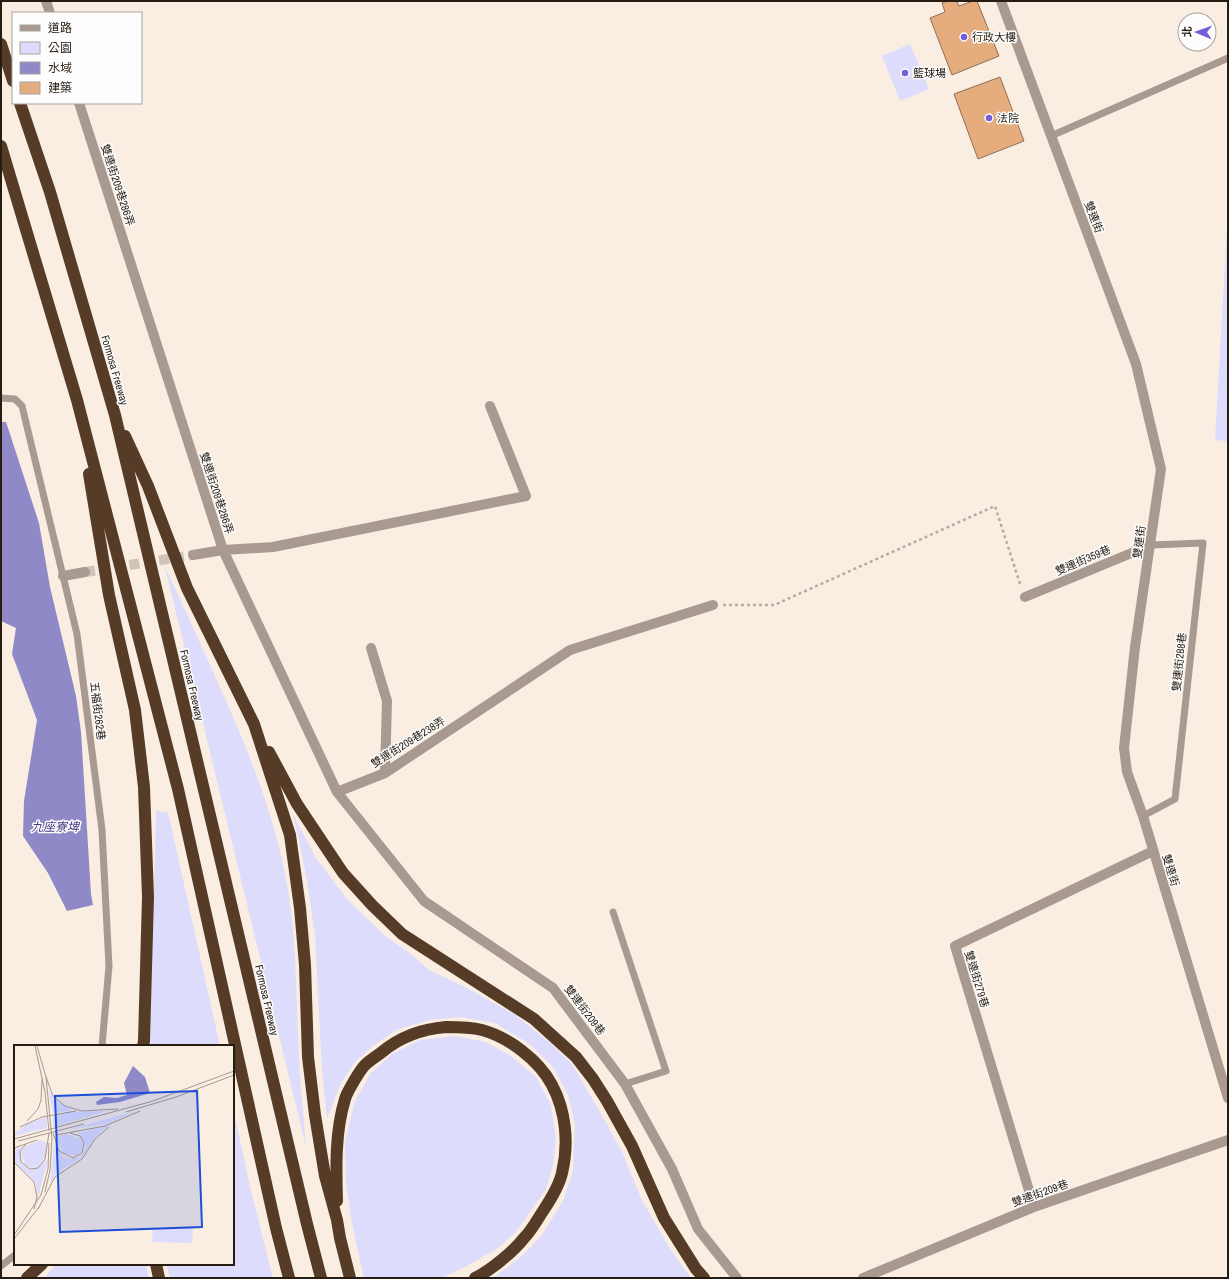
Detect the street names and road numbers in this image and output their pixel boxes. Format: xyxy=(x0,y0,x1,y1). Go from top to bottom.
street label: 雙連街209巷286弄 xyxy=(98,142,138,228)
street label: 雙連街 xyxy=(1082,199,1106,235)
street label: Formosa Freeway xyxy=(98,333,132,407)
street label: 雙連街209巷286弄 xyxy=(197,450,237,536)
street label: 雙連街 xyxy=(1130,525,1148,559)
street label: 雙連街359巷 xyxy=(1053,542,1113,578)
street label: 雙連街288巷 xyxy=(1169,632,1189,692)
street label: Formosa Freeway xyxy=(177,648,207,722)
street label: 五福街262巷 xyxy=(87,681,109,741)
street label: 雙連街209巷238弄 xyxy=(368,714,448,770)
street label: 雙連街 xyxy=(1159,852,1183,888)
street label: 雙連街279巷 xyxy=(962,949,992,1009)
street label: Formosa Freeway xyxy=(252,963,282,1037)
street label: 雙連街209巷 xyxy=(562,982,608,1038)
street label: 雙連街209巷 xyxy=(1010,1176,1070,1210)

